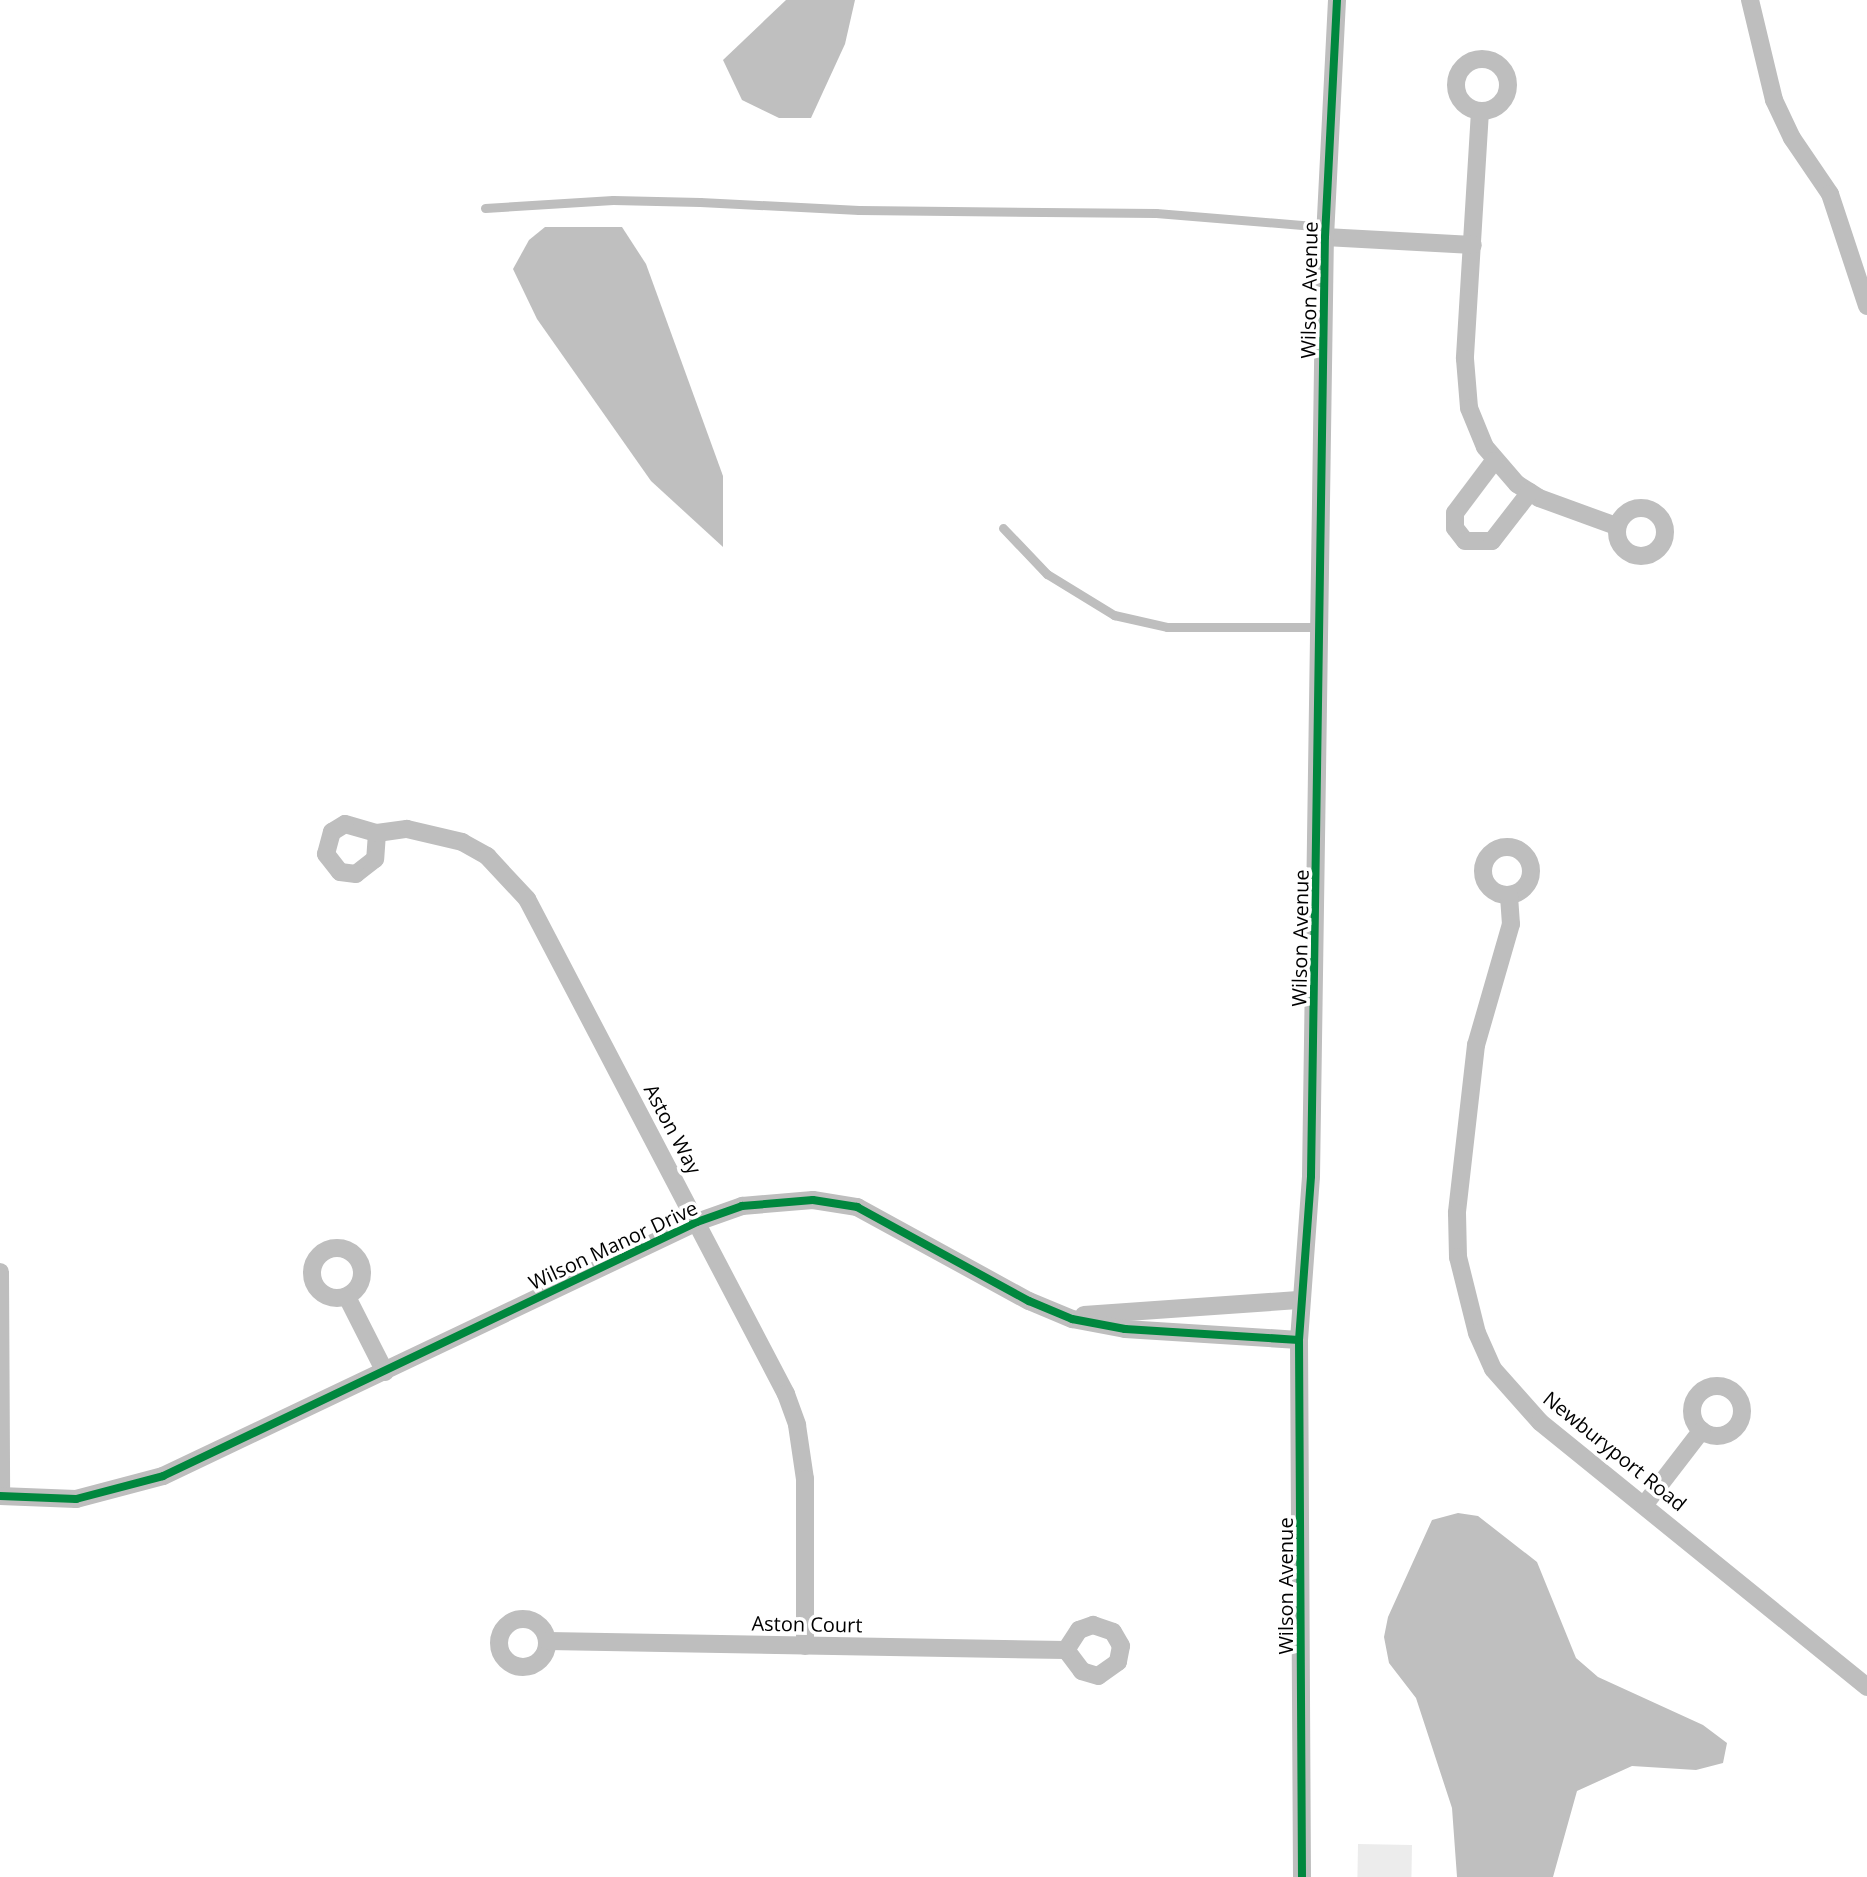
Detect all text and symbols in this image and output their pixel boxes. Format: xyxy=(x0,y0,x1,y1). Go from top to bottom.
street label: Wilson Avenue xyxy=(1296,221,1322,359)
street label: Wilson Avenue xyxy=(1287,869,1313,1007)
street label: Aston Way xyxy=(639,1080,707,1178)
street label: Wilson Manor Drive xyxy=(525,1195,701,1295)
street label: Newburyport Road xyxy=(1539,1386,1691,1516)
street label: Wilson Avenue xyxy=(1273,1517,1297,1655)
street label: Aston Court xyxy=(751,1611,863,1637)

